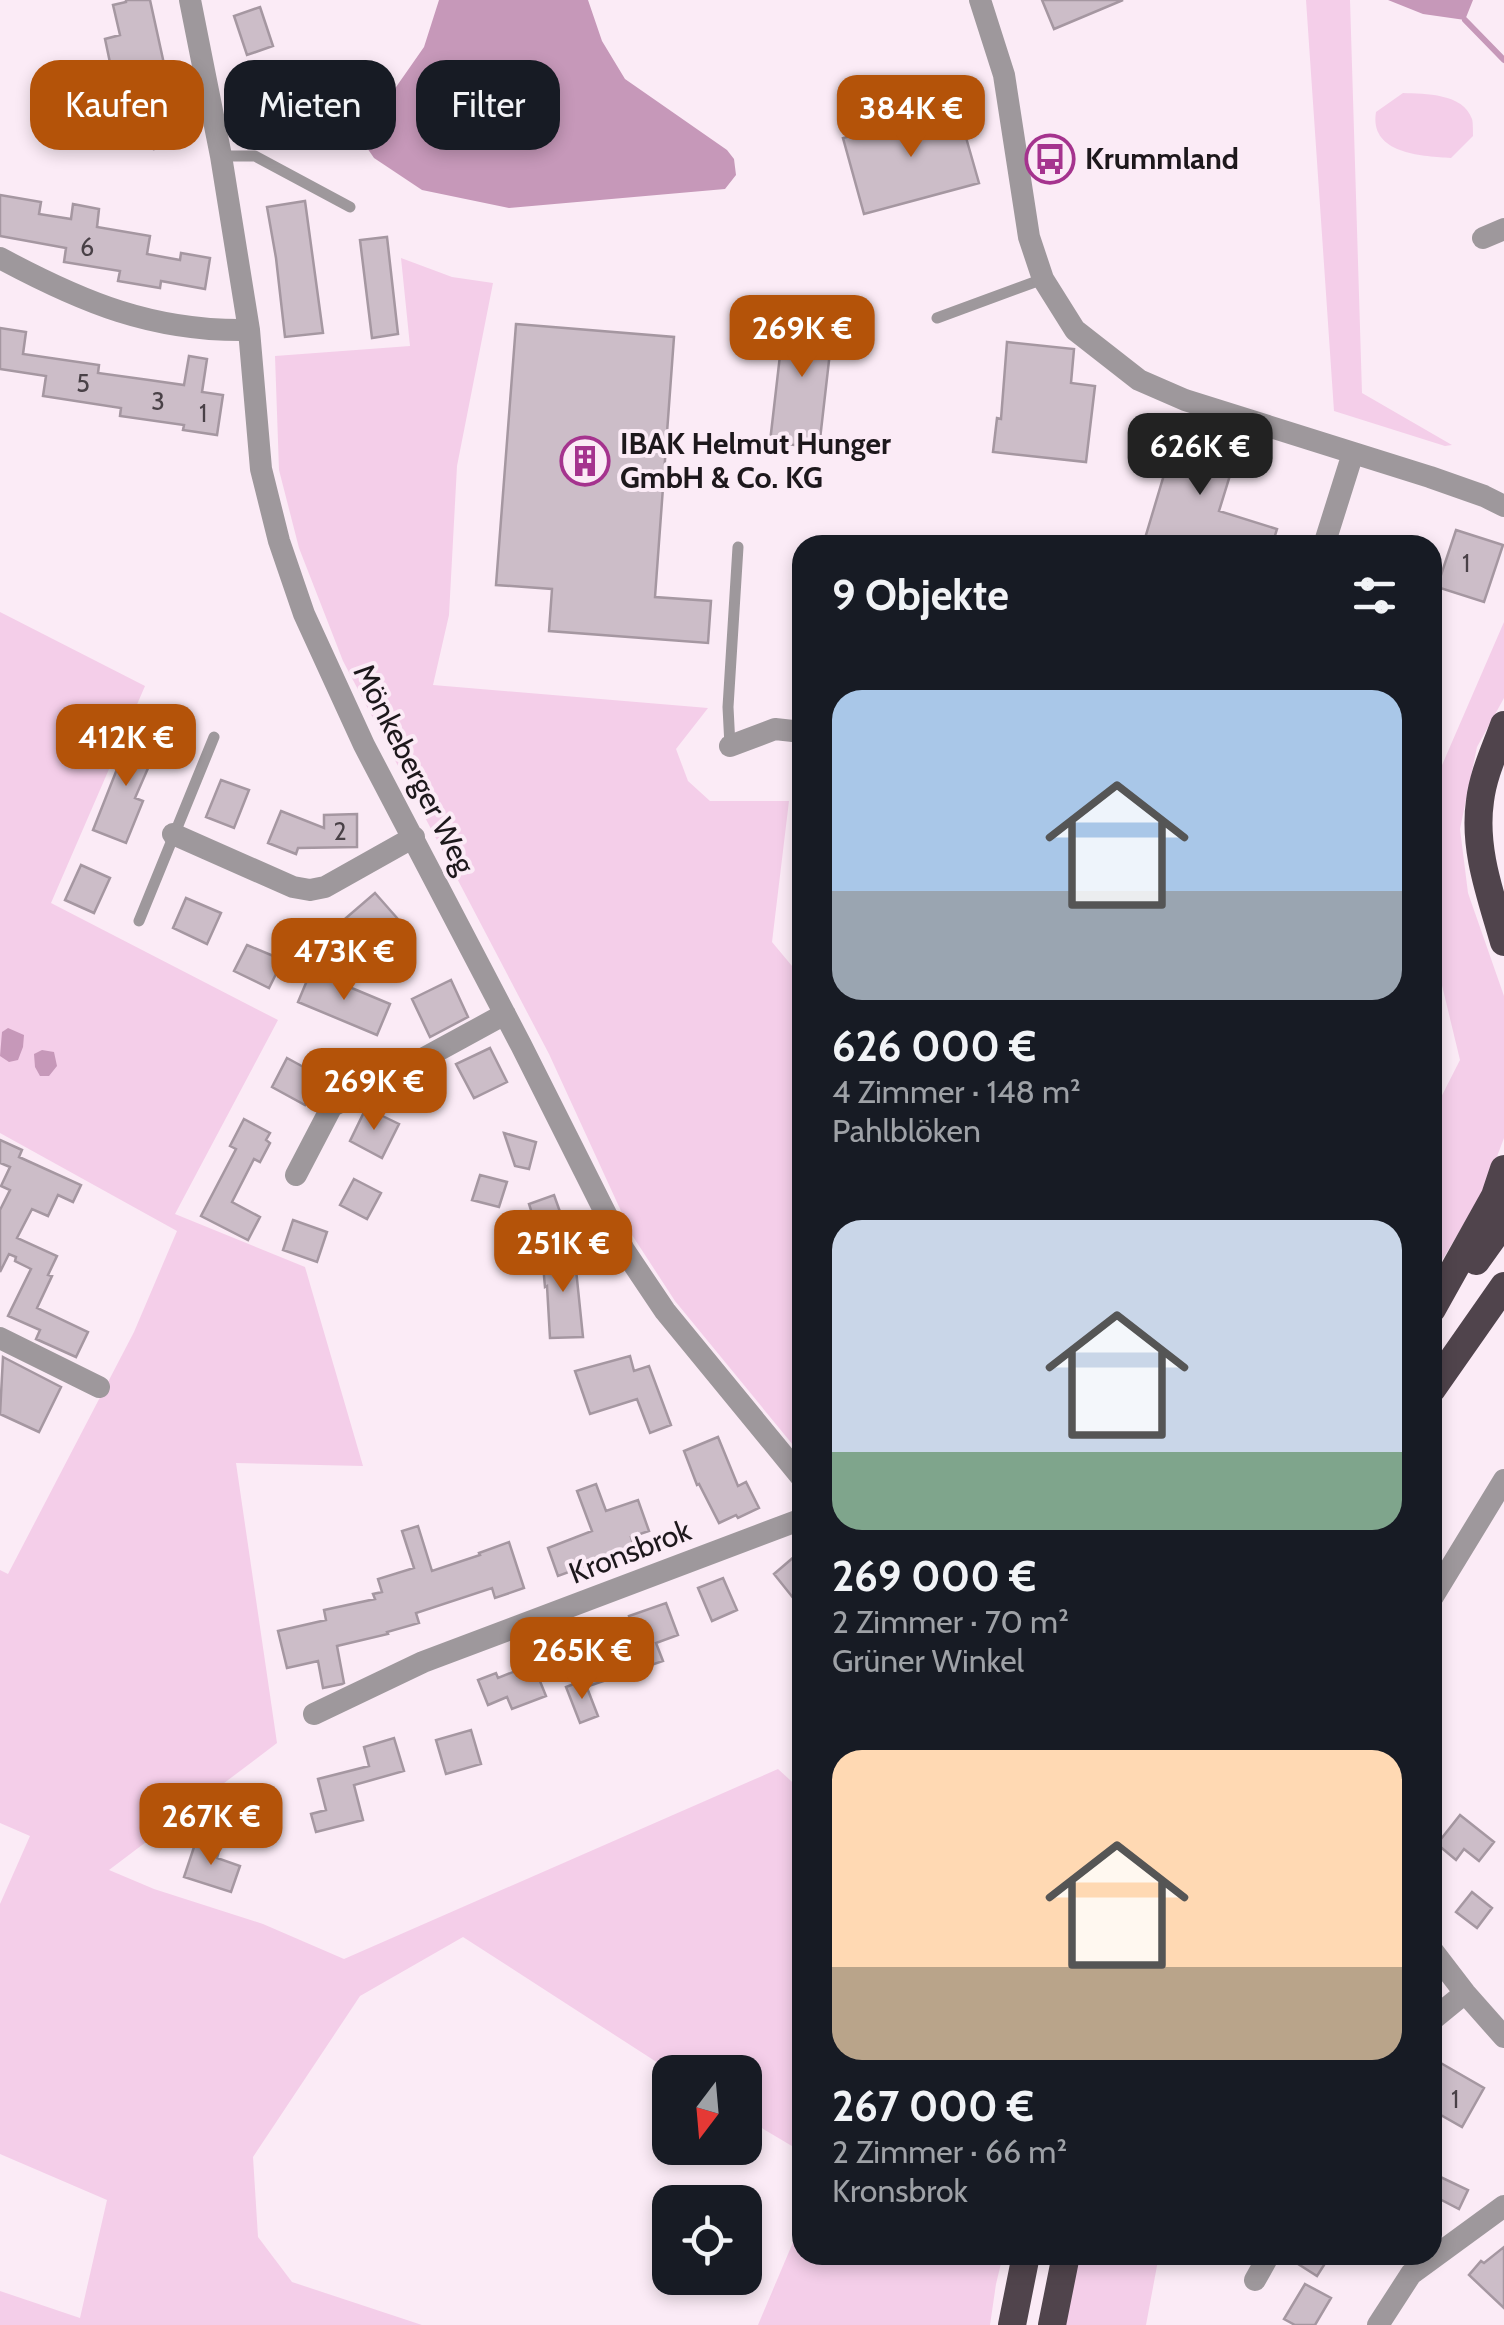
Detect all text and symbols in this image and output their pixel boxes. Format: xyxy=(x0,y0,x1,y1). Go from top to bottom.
chip: Kaufen xyxy=(30,60,204,150)
chip: Mieten xyxy=(224,60,396,150)
chip: Filter xyxy=(416,60,560,150)
pin: 384K € xyxy=(830,75,992,160)
text: 384K € xyxy=(859,88,963,127)
bus stop icon: Krummland xyxy=(1024,133,1076,185)
place label: Krummland xyxy=(1085,140,1239,177)
house number: 6 xyxy=(80,232,94,262)
pin: 269K € xyxy=(721,295,883,380)
text: 269K € xyxy=(752,308,852,347)
house number: 5 xyxy=(76,368,90,398)
house number: 3 xyxy=(151,386,165,416)
house number: 1 xyxy=(199,398,207,428)
pin: 626K € xyxy=(1119,413,1281,498)
place label: IBAK Helmut Hunger GmbH & Co. KG xyxy=(620,425,891,496)
text: 626K € xyxy=(1150,426,1250,465)
building icon: IBAK Helmut Hunger GmbH & Co. KG xyxy=(559,435,611,487)
house number: 1 xyxy=(1462,548,1470,578)
icon: filters xyxy=(1347,568,1402,623)
text: 9 Objekte xyxy=(832,569,1009,621)
street label: Mönkeberger Weg xyxy=(346,658,484,881)
pin: 412K € xyxy=(45,704,207,789)
text: 412K € xyxy=(78,717,174,756)
icon: home xyxy=(1027,755,1207,935)
house number: 2 xyxy=(333,816,347,846)
pin: 473K € xyxy=(263,918,425,1003)
text: 473K € xyxy=(293,931,395,970)
text: 626 000 € xyxy=(832,1020,1036,1072)
pin: 269K € xyxy=(293,1048,455,1133)
text: 269K € xyxy=(324,1061,424,1100)
text: 4 Zimmer · 148 m² xyxy=(832,1072,1081,1111)
text: Pahlblöken xyxy=(832,1111,981,1150)
pin: 251K € xyxy=(482,1210,644,1295)
text: 251K € xyxy=(516,1223,610,1262)
icon: home xyxy=(1027,1285,1207,1465)
street label: Kronsbrok xyxy=(564,1511,696,1592)
text: 269 000 € xyxy=(832,1550,1036,1602)
text: 2 Zimmer · 70 m² xyxy=(832,1602,1069,1641)
pin: 265K € xyxy=(501,1617,663,1702)
text: 265K € xyxy=(532,1630,632,1669)
text: Grüner Winkel xyxy=(832,1641,1024,1680)
pin: 267K € xyxy=(130,1783,292,1868)
text: 267K € xyxy=(161,1796,261,1835)
icon: home xyxy=(1027,1815,1207,1995)
north arrow xyxy=(652,2055,762,2165)
map controls xyxy=(652,2055,762,2295)
text: 267 000 € xyxy=(832,2080,1034,2132)
house number: 1 xyxy=(1451,2084,1459,2114)
text: 2 Zimmer · 66 m² xyxy=(832,2132,1067,2171)
text: Kronsbrok xyxy=(832,2171,968,2210)
button: locate xyxy=(652,2185,762,2295)

